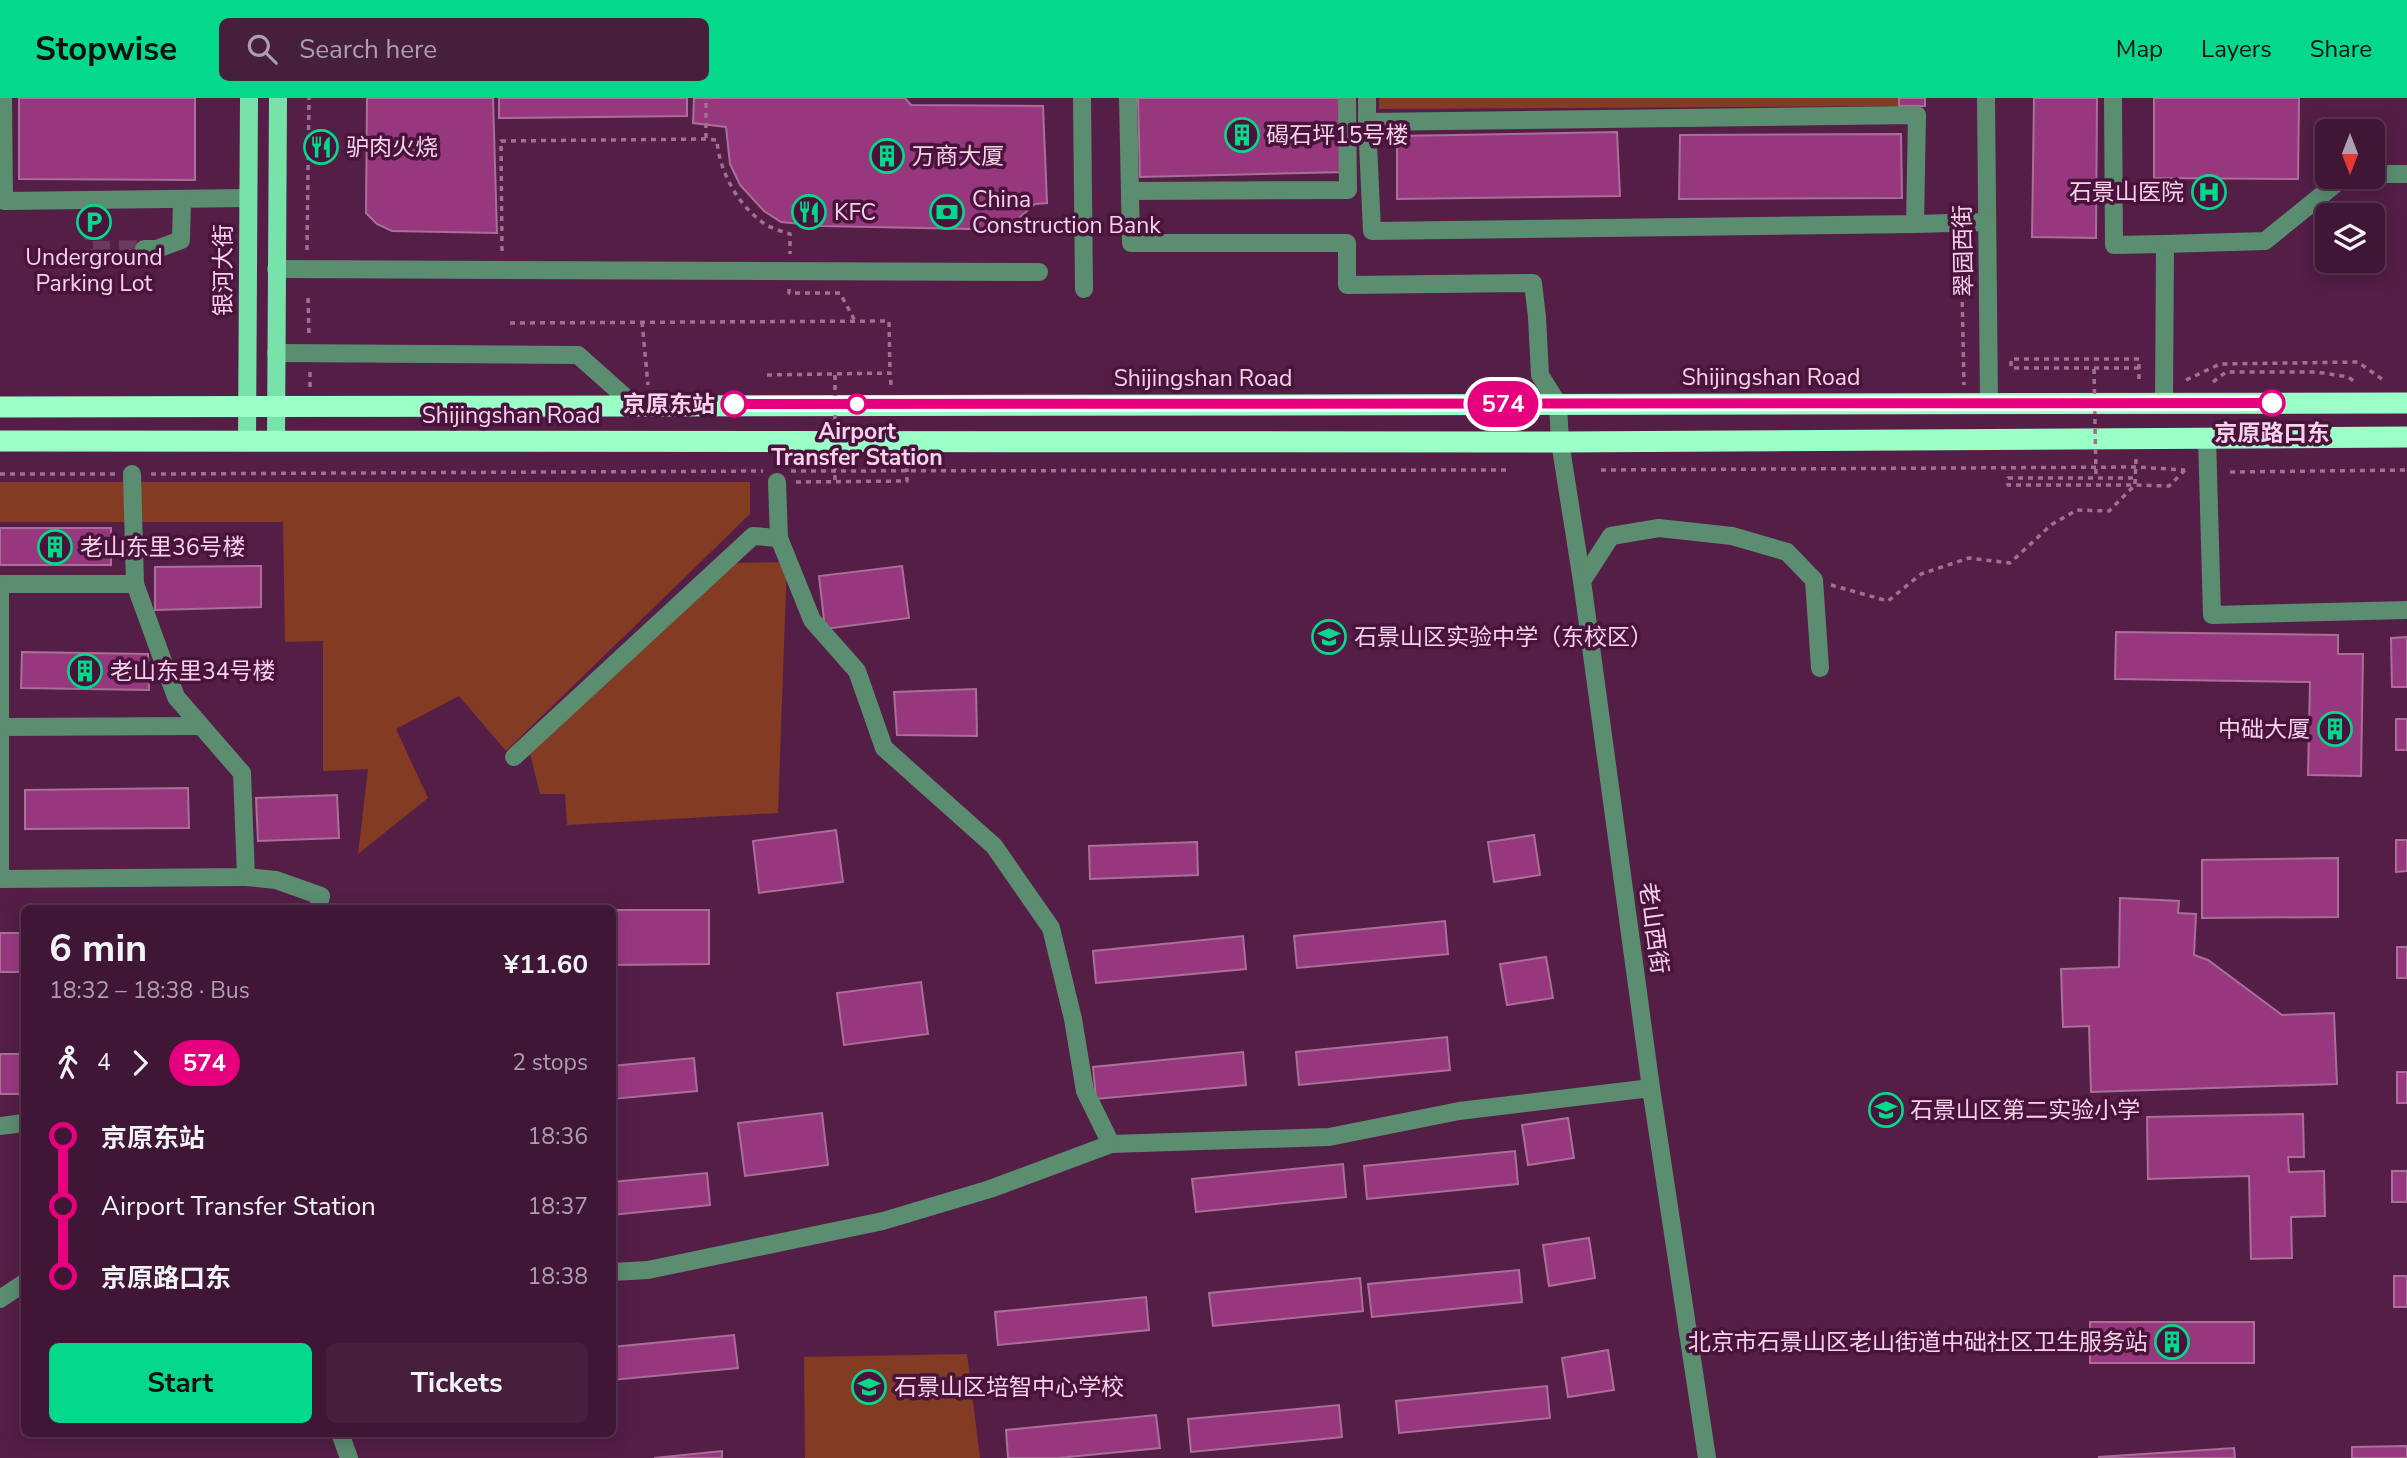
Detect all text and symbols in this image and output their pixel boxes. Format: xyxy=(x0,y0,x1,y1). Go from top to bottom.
search box xyxy=(219,18,709,81)
text: Stopwise xyxy=(35,27,177,72)
icon: search xyxy=(243,30,281,68)
text: Search here xyxy=(299,32,437,67)
text: Map xyxy=(2116,33,2163,65)
text: Layers xyxy=(2201,33,2272,65)
text: Share xyxy=(2310,33,2372,65)
building icon: 碣石坪15号楼 xyxy=(1223,116,1261,154)
north arrow xyxy=(2315,119,2385,189)
map controls xyxy=(2315,119,2385,273)
place label: 碣石坪15号楼 xyxy=(1266,120,1409,151)
restaurant icon: 驴肉火烧 xyxy=(302,128,340,166)
place label: 驴肉火烧 xyxy=(346,132,438,163)
building icon: 万商大厦 xyxy=(868,137,906,175)
place label: 万商大厦 xyxy=(912,141,1004,172)
hospital icon: 石景山医院 xyxy=(2190,173,2228,211)
place label: 石景山医院 xyxy=(2069,177,2184,208)
place label: China Construction Bank xyxy=(972,184,1161,241)
restaurant icon: KFC xyxy=(790,193,828,231)
bank icon: China Construction Bank xyxy=(928,193,966,231)
place label: KFC xyxy=(834,197,876,228)
parking icon: Underground Parking Lot xyxy=(75,203,113,241)
button: layers xyxy=(2315,203,2385,273)
street label: 翠园西街 xyxy=(1947,205,1980,297)
street label: 银河大街 xyxy=(208,224,239,316)
place label: Underground Parking Lot xyxy=(25,242,163,299)
street label: Shijingshan Road xyxy=(1682,362,1860,393)
street label: Shijingshan Road xyxy=(1114,363,1292,394)
line badge: 574 xyxy=(1463,381,1543,427)
text: 574 xyxy=(1481,388,1525,420)
place label: 京原东站 xyxy=(623,389,715,420)
marker: 京原路口东 xyxy=(2259,390,2285,416)
marker: 京原东站 xyxy=(721,391,747,417)
marker: Airport Transfer Station xyxy=(847,394,867,414)
street label: Shijingshan Road xyxy=(422,400,600,431)
place label: Airport Transfer Station xyxy=(771,416,943,473)
place label: 京原路口东 xyxy=(2215,418,2330,449)
building icon: 老山东里36号楼 xyxy=(36,528,74,566)
place label: 老山东里36号楼 xyxy=(80,532,246,563)
school or university icon: 石景山区实验中学（东校区） xyxy=(1310,618,1348,656)
place label: 石景山区实验中学（东校区） xyxy=(1354,622,1653,653)
building icon: 老山东里34号楼 xyxy=(66,652,104,690)
place label: 老山东里34号楼 xyxy=(110,656,276,687)
building icon: 中础大厦 xyxy=(2316,710,2354,748)
place label: 中础大厦 xyxy=(2218,714,2310,745)
street label: 老山西街 xyxy=(1632,880,1675,976)
text: 6 min xyxy=(49,923,147,974)
text: ¥11.60 xyxy=(504,947,588,982)
text: 18:32 – 18:38 · Bus xyxy=(49,975,250,1006)
icon: walk xyxy=(49,1044,87,1082)
icon: forward xyxy=(121,1044,159,1082)
text: 4 xyxy=(97,1047,111,1078)
text: 574 xyxy=(183,1047,226,1079)
text: 2 stops xyxy=(512,1047,588,1078)
school or university icon: 石景山区第二实验小学 xyxy=(1867,1091,1905,1129)
place label: 石景山区第二实验小学 xyxy=(1910,1095,2140,1126)
text: 京原东站 xyxy=(101,1121,205,1156)
text: 18:36 xyxy=(528,1121,588,1152)
text: Airport Transfer Station xyxy=(101,1189,376,1224)
text: 18:37 xyxy=(528,1191,588,1222)
text: 京原路口东 xyxy=(101,1261,231,1296)
text: 18:38 xyxy=(528,1261,588,1292)
building icon: 北京市石景山区老山街道中础社区卫生服务站 xyxy=(2153,1323,2191,1361)
place label: 北京市石景山区老山街道中础社区卫生服务站 xyxy=(1688,1327,2148,1358)
button: Start xyxy=(49,1343,312,1423)
button: Tickets xyxy=(326,1343,588,1423)
school or university icon: 石景山区培智中心学校 xyxy=(850,1368,888,1406)
place label: 石景山区培智中心学校 xyxy=(894,1372,1124,1403)

